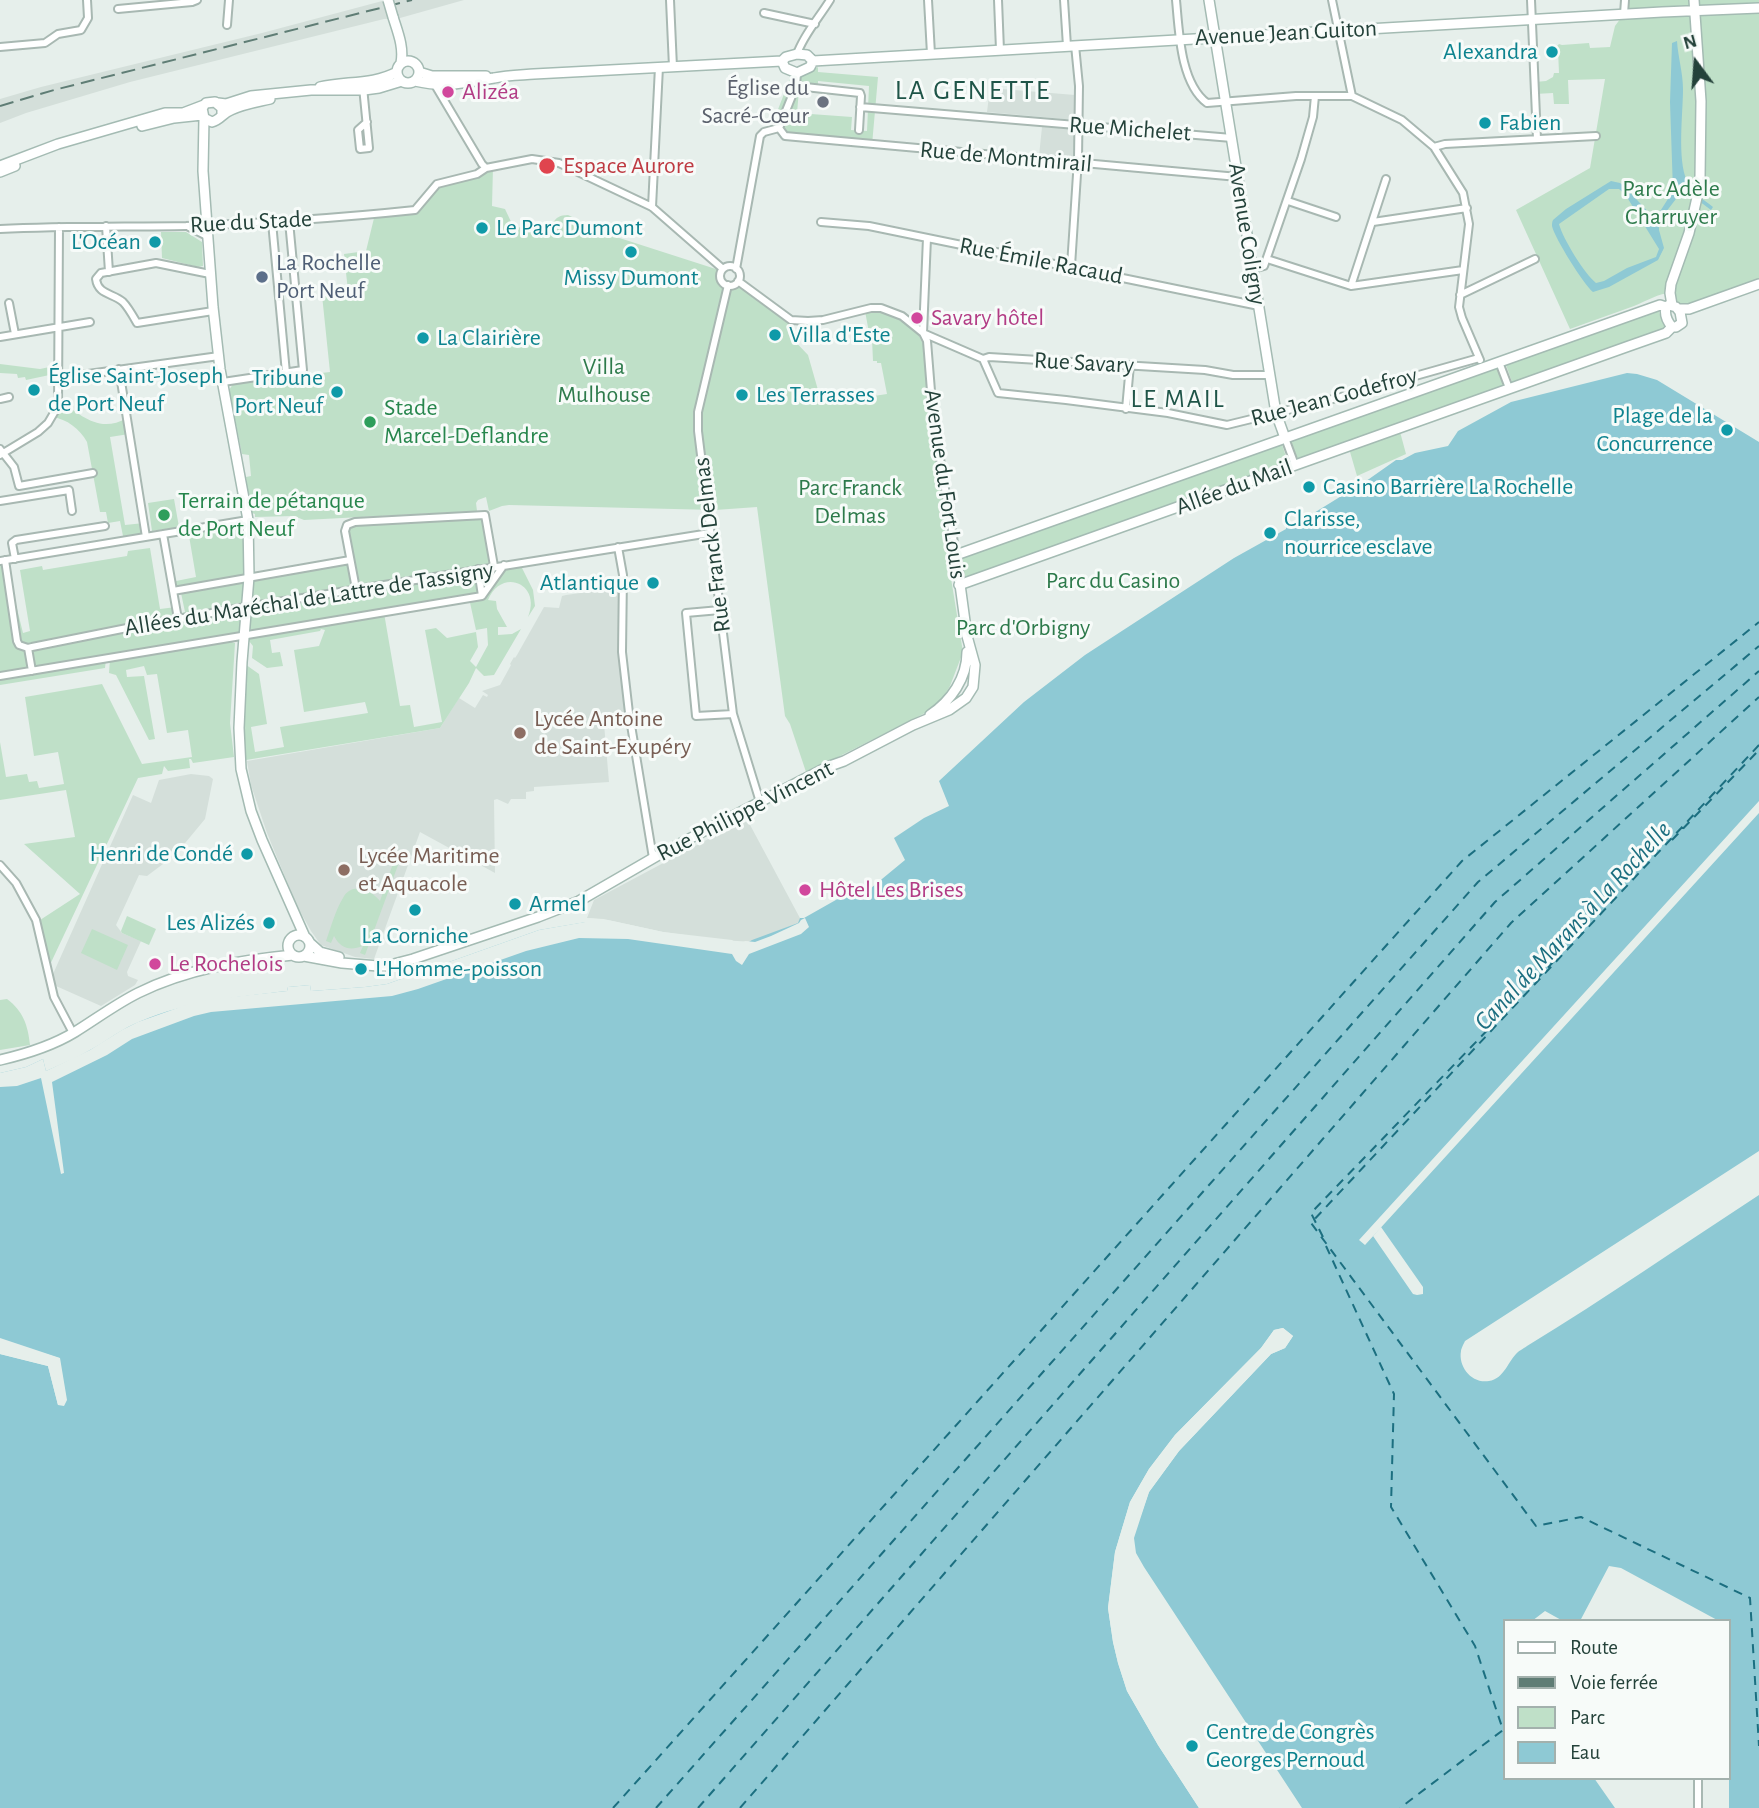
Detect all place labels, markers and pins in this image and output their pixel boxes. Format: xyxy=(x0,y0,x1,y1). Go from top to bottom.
place label: Alexandra xyxy=(1443,38,1538,66)
marker: Alexandra xyxy=(1544,44,1560,60)
place label: Église du Sacré-Cœur xyxy=(702,74,809,130)
place label: Alizéa xyxy=(462,78,519,106)
marker: Alizéa xyxy=(440,84,456,100)
marker: Église du Sacré-Cœur xyxy=(815,94,831,110)
place label: Fabien xyxy=(1499,109,1561,137)
marker: Fabien xyxy=(1477,115,1493,131)
place label: Espace Aurore xyxy=(563,152,694,180)
marker: Espace Aurore xyxy=(537,156,557,176)
place label: Le Parc Dumont xyxy=(496,214,643,242)
marker: Le Parc Dumont xyxy=(474,220,490,236)
place label: L'Océan xyxy=(71,228,141,256)
marker: L'Océan xyxy=(147,234,163,250)
marker: Missy Dumont xyxy=(623,244,639,260)
place label: La Rochelle Port Neuf xyxy=(276,249,381,305)
place label: Missy Dumont xyxy=(564,264,698,292)
marker: La Rochelle Port Neuf xyxy=(254,269,270,285)
place label: Savary hôtel xyxy=(931,304,1044,332)
marker: Savary hôtel xyxy=(909,310,925,326)
place label: Villa d'Este xyxy=(789,321,890,349)
place label: La Clairière xyxy=(437,324,541,352)
marker: Villa d'Este xyxy=(767,327,783,343)
marker: La Clairière xyxy=(415,330,431,346)
place label: Église Saint-Joseph de Port Neuf xyxy=(48,362,223,418)
place label: Tribune Port Neuf xyxy=(234,364,323,420)
place label: Les Terrasses xyxy=(756,381,875,409)
marker: Église Saint-Joseph de Port Neuf xyxy=(26,382,42,398)
marker: Tribune Port Neuf xyxy=(329,384,345,400)
marker: Les Terrasses xyxy=(734,387,750,403)
place label: Stade Marcel-Deflandre xyxy=(384,394,549,450)
place label: Plage de la Concurrence xyxy=(1597,402,1713,458)
marker: Stade Marcel-Deflandre xyxy=(362,414,378,430)
marker: Plage de la Concurrence xyxy=(1719,422,1735,438)
place label: Casino Barrière La Rochelle xyxy=(1323,473,1573,501)
marker: Casino Barrière La Rochelle xyxy=(1301,479,1317,495)
place label: Terrain de pétanque de Port Neuf xyxy=(178,487,365,543)
place label: Clarisse, nourrice esclave xyxy=(1284,505,1433,561)
marker: Terrain de pétanque de Port Neuf xyxy=(156,507,172,523)
marker: Clarisse, nourrice esclave xyxy=(1262,525,1278,541)
place label: Atlantique xyxy=(540,569,639,597)
marker: Atlantique xyxy=(645,575,661,591)
place label: Lycée Antoine de Saint-Exupéry xyxy=(534,705,691,761)
marker: Lycée Antoine de Saint-Exupéry xyxy=(512,725,528,741)
place label: Henri de Condé xyxy=(89,840,233,868)
place label: Lycée Maritime et Aquacole xyxy=(358,842,499,898)
marker: Henri de Condé xyxy=(239,846,255,862)
marker: Lycée Maritime et Aquacole xyxy=(336,862,352,878)
place label: Hôtel Les Brises xyxy=(819,876,964,904)
marker: Hôtel Les Brises xyxy=(797,882,813,898)
place label: Armel xyxy=(529,890,587,918)
marker: Armel xyxy=(507,896,523,912)
marker: La Corniche xyxy=(407,902,423,918)
place label: Les Alizés xyxy=(166,909,255,937)
marker: Les Alizés xyxy=(261,915,277,931)
place label: La Corniche xyxy=(361,922,469,950)
place label: Le Rochelois xyxy=(169,950,283,978)
place label: L'Homme-poisson xyxy=(375,955,542,983)
marker: Le Rochelois xyxy=(147,956,163,972)
marker: L'Homme-poisson xyxy=(353,961,369,977)
place label: Centre de Congrès Georges Pernoud xyxy=(1206,1718,1375,1774)
marker: Centre de Congrès Georges Pernoud xyxy=(1184,1738,1200,1754)

